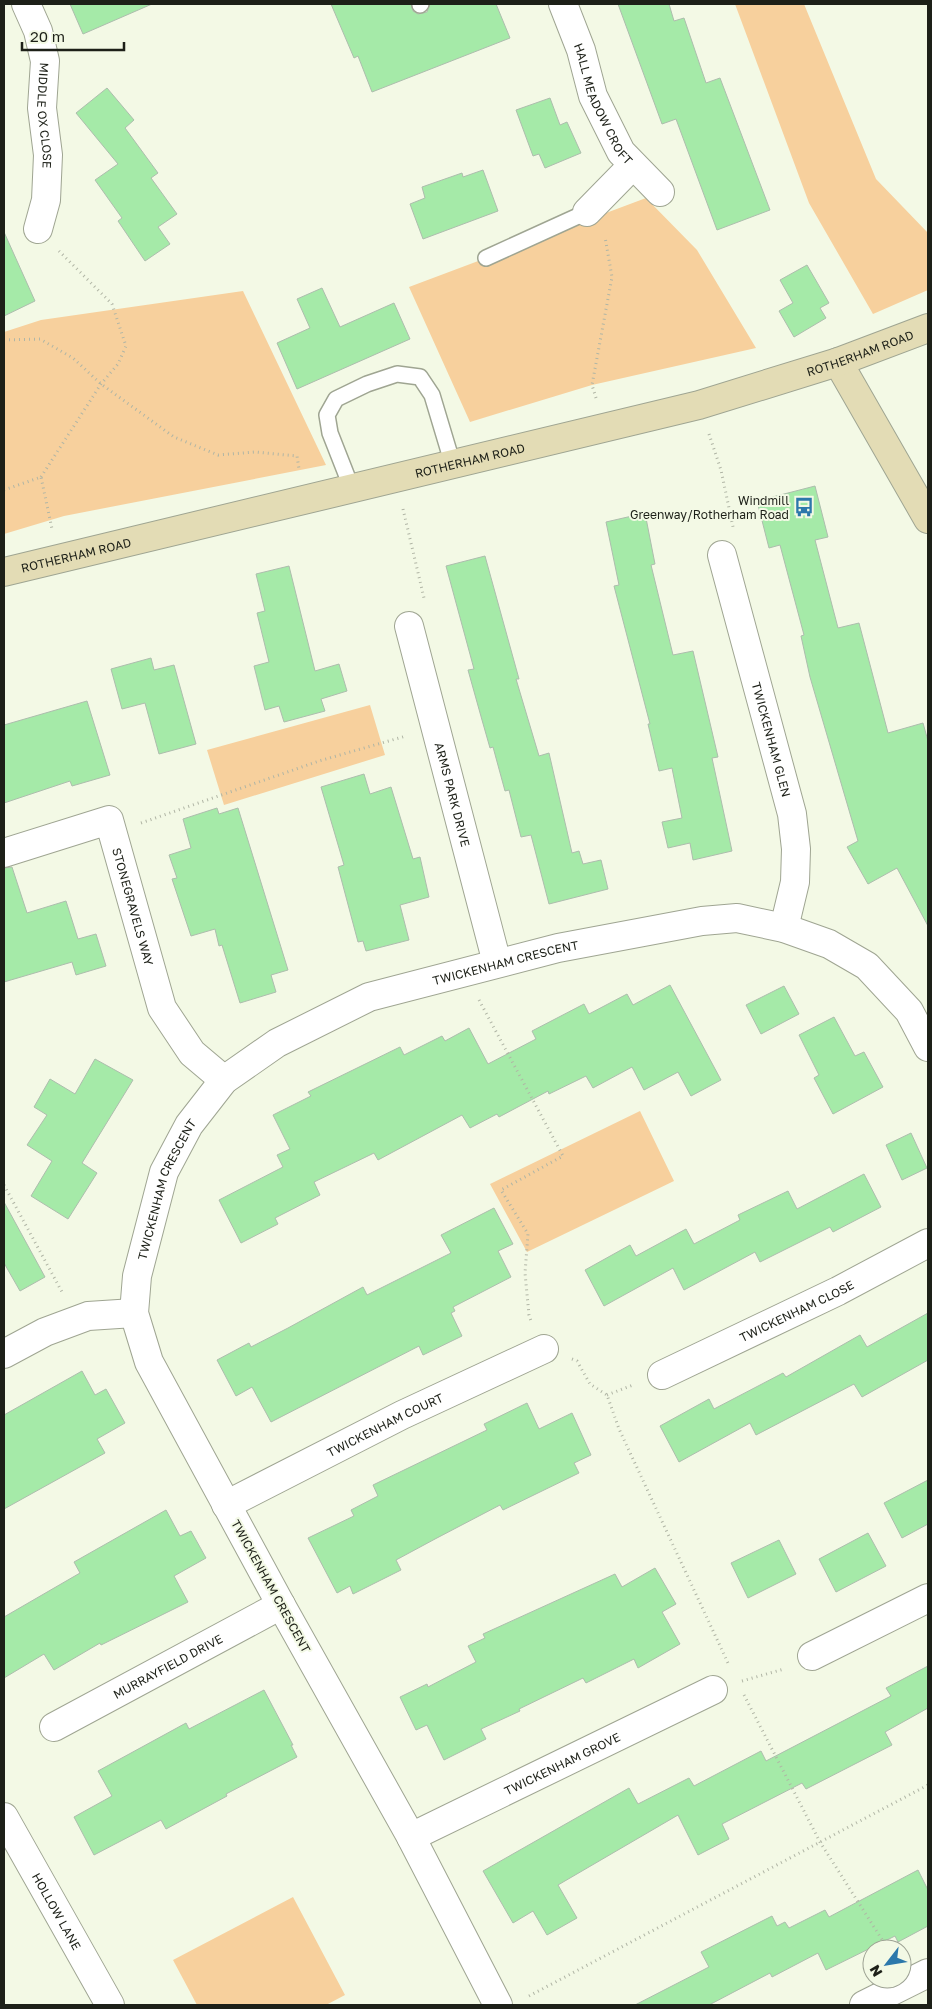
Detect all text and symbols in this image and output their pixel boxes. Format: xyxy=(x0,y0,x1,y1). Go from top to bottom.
scale bar xyxy=(22,20,125,52)
text: 20 m xyxy=(30,27,65,45)
street label: HALL MEADOW CROFT xyxy=(571,41,637,168)
street label: MIDDLE OX CLOSE xyxy=(35,62,56,169)
street label: ROTHERHAM ROAD xyxy=(805,327,916,379)
street label: ROTHERHAM ROAD xyxy=(413,440,526,481)
place label: Windmill Greenway/Rotherham Road xyxy=(630,493,789,522)
bus stop icon: Windmill Greenway/Rotherham Road xyxy=(793,496,815,518)
street label: ROTHERHAM ROAD xyxy=(19,534,132,575)
street label: TWICKENHAM GLEN xyxy=(749,680,795,798)
street label: ARMS PARK DRIVE xyxy=(432,740,474,848)
street label: STONEGRAVELS WAY xyxy=(110,846,157,967)
street label: TWICKENHAM CRESCENT xyxy=(431,937,580,988)
street label: TWICKENHAM CRESCENT xyxy=(134,1115,199,1261)
street label: TWICKENHAM CLOSE xyxy=(737,1277,856,1345)
street label: TWICKENHAM COURT xyxy=(324,1389,446,1460)
street label: TWICKENHAM CRESCENT xyxy=(228,1517,314,1656)
street label: MURRAYFIELD DRIVE xyxy=(110,1630,225,1701)
street label: TWICKENHAM GROVE xyxy=(502,1729,623,1798)
street label: HOLLOW LANE xyxy=(29,1870,85,1952)
north arrow xyxy=(862,1939,912,1989)
text: N xyxy=(865,1962,885,1980)

